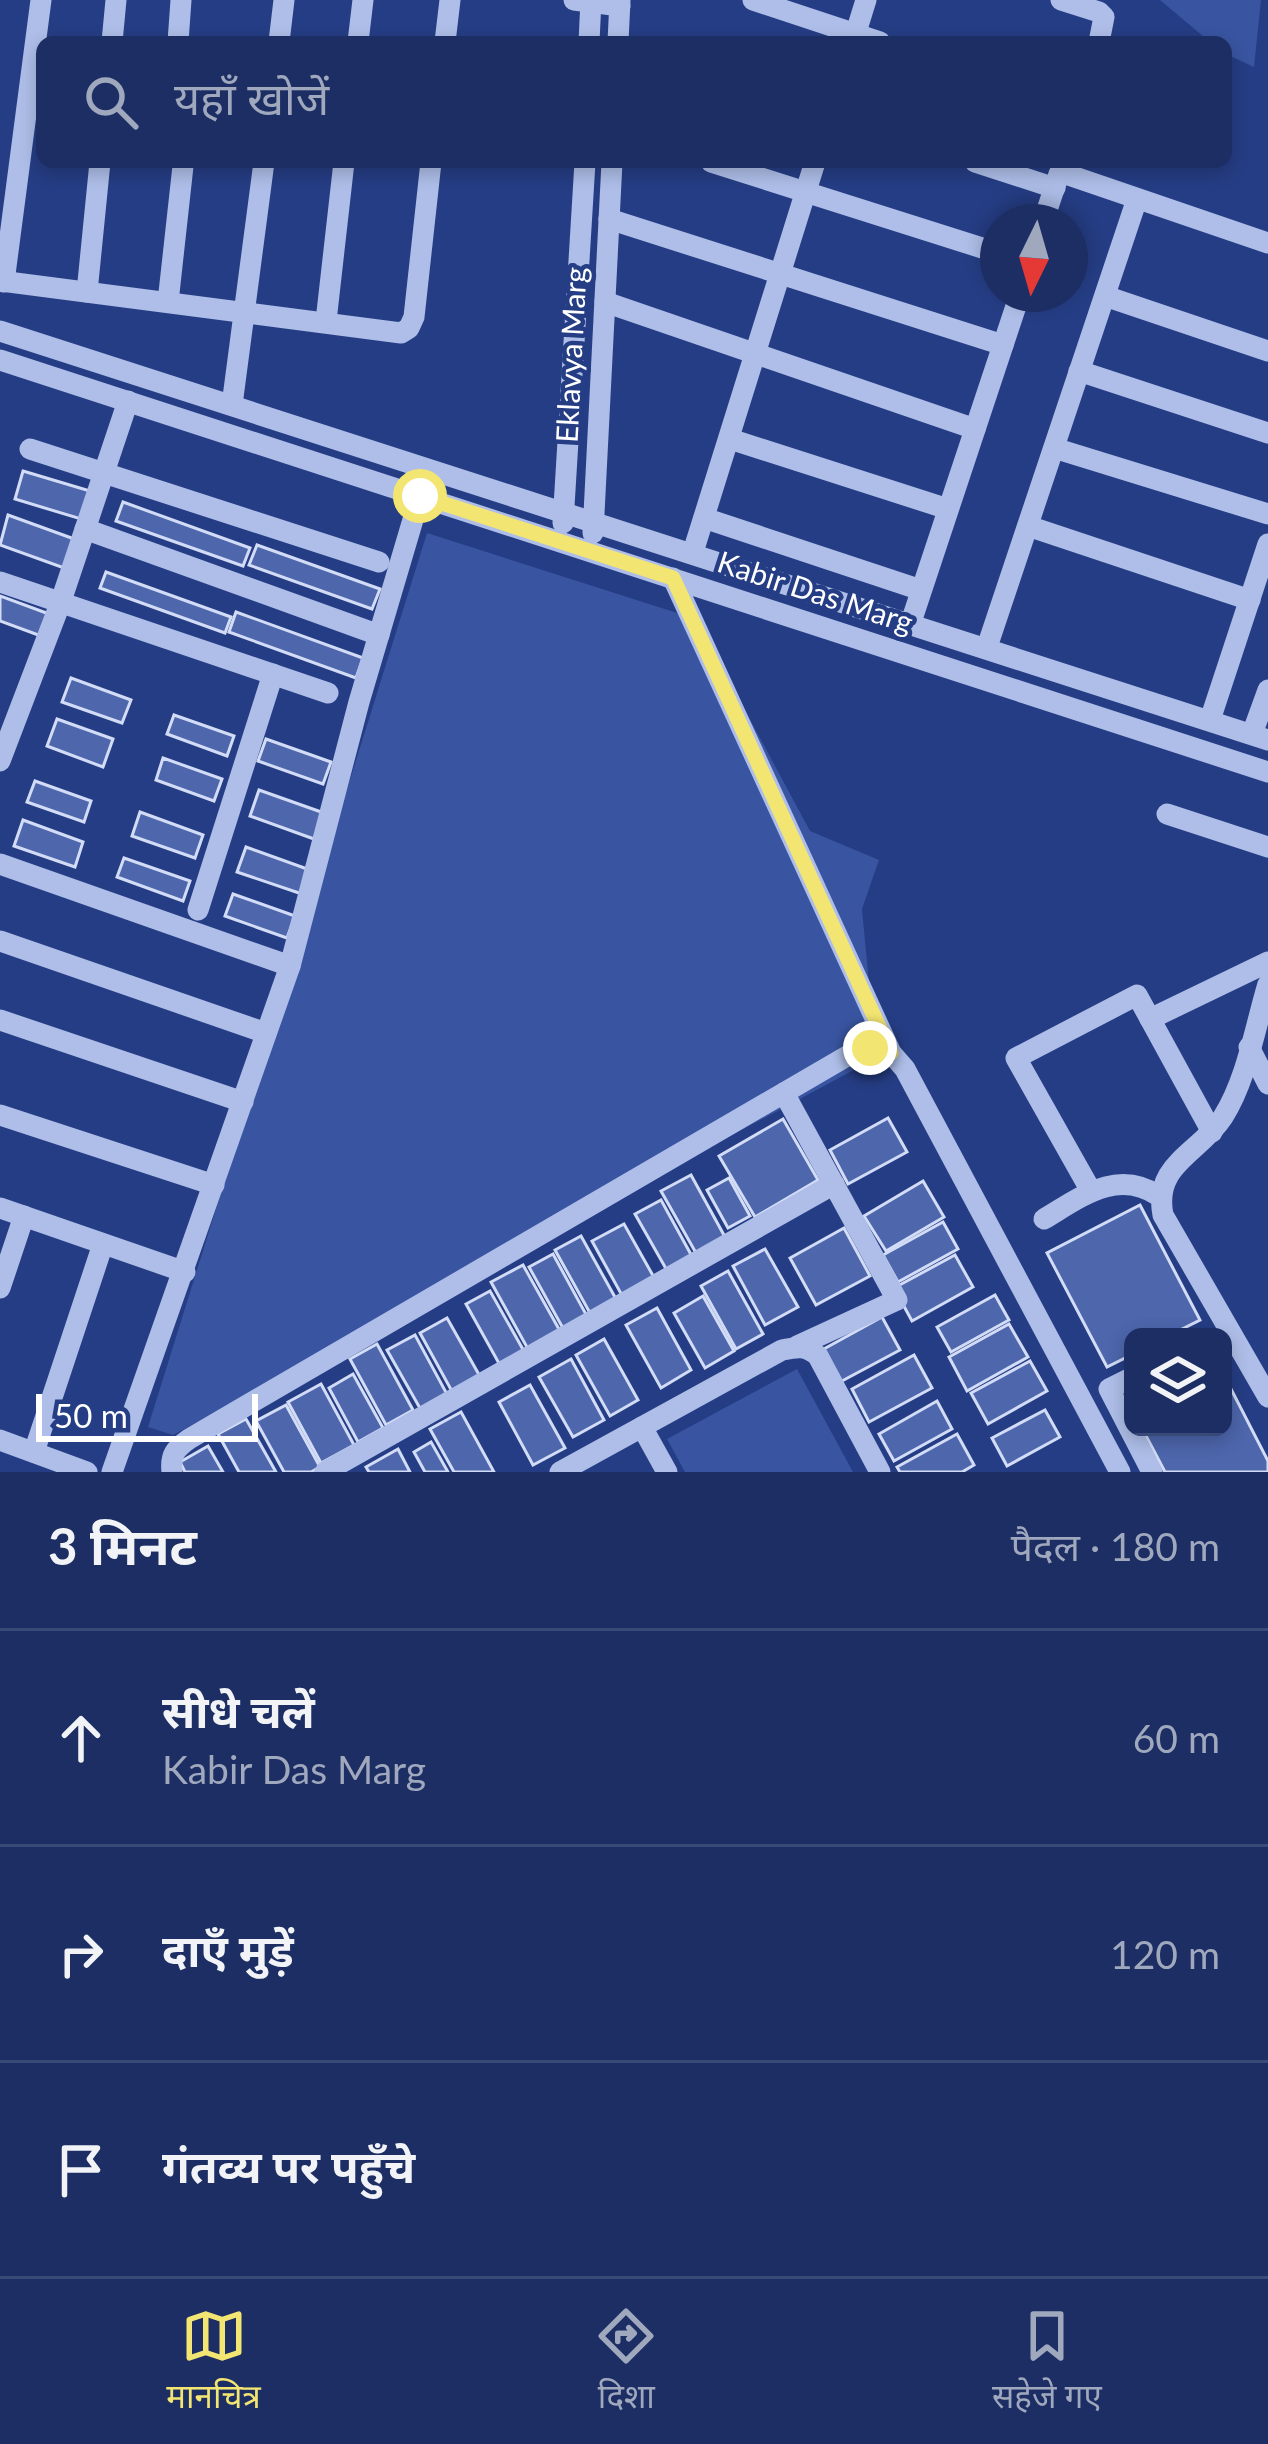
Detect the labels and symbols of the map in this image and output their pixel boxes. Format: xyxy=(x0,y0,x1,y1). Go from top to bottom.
north arrow xyxy=(980,204,1088,312)
street label: Eklavya Marg xyxy=(547,266,593,444)
route start xyxy=(393,469,447,523)
street label: Kabir Das Marg xyxy=(713,543,918,640)
route end xyxy=(843,1021,897,1075)
scale bar xyxy=(36,1388,258,1441)

